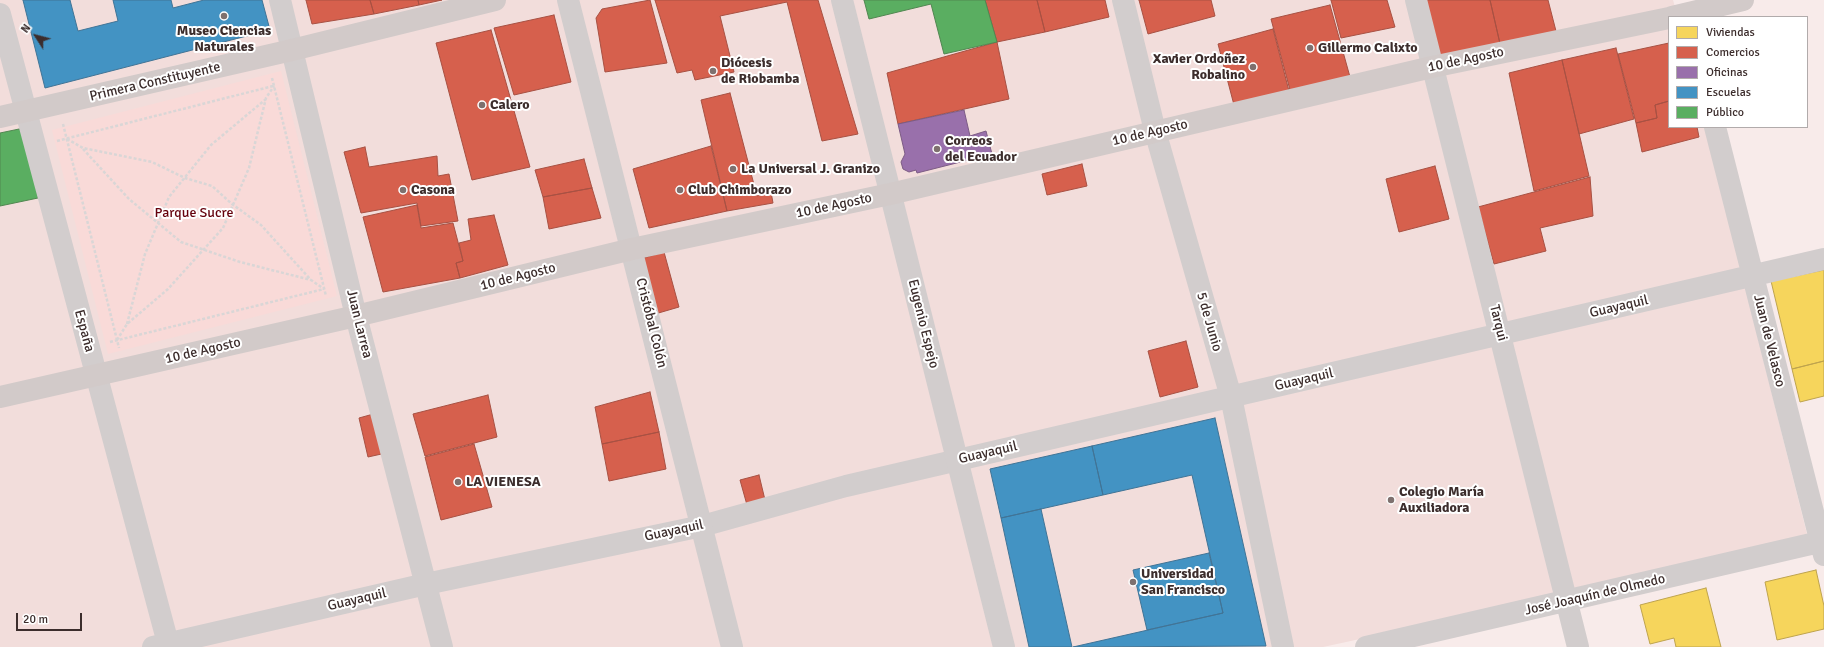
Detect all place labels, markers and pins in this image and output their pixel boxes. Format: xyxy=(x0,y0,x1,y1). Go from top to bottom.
marker: Museo Ciencias Naturales xyxy=(219,11,229,21)
place label: Museo Ciencias Naturales xyxy=(177,23,271,56)
place label: Gillermo Calixto xyxy=(1318,40,1418,56)
marker: Gillermo Calixto xyxy=(1305,43,1315,53)
place label: Xavier Ordoñez Robalino xyxy=(1153,51,1245,84)
place label: Diócesis de Riobamba xyxy=(721,55,799,88)
marker: Xavier Ordoñez Robalino xyxy=(1248,62,1258,72)
marker: Diócesis de Riobamba xyxy=(708,66,718,76)
place label: Calero xyxy=(490,97,530,113)
marker: Calero xyxy=(477,100,487,110)
place label: Correos del Ecuador xyxy=(945,133,1017,166)
marker: Correos del Ecuador xyxy=(932,144,942,154)
place label: La Universal J. Granizo xyxy=(741,161,880,177)
marker: La Universal J. Granizo xyxy=(728,164,738,174)
place label: Casona xyxy=(411,182,455,198)
place label: Club Chimborazo xyxy=(688,182,791,198)
marker: Casona xyxy=(398,185,408,195)
marker: Club Chimborazo xyxy=(675,185,685,195)
place label: LA VIENESA xyxy=(466,474,541,490)
marker: LA VIENESA xyxy=(453,477,463,487)
place label: Colegio María Auxiliadora xyxy=(1399,484,1484,516)
marker: Colegio María Auxiliadora xyxy=(1386,495,1396,505)
place label: Universidad San Francisco xyxy=(1141,566,1225,598)
marker: Universidad San Francisco xyxy=(1128,577,1138,587)

